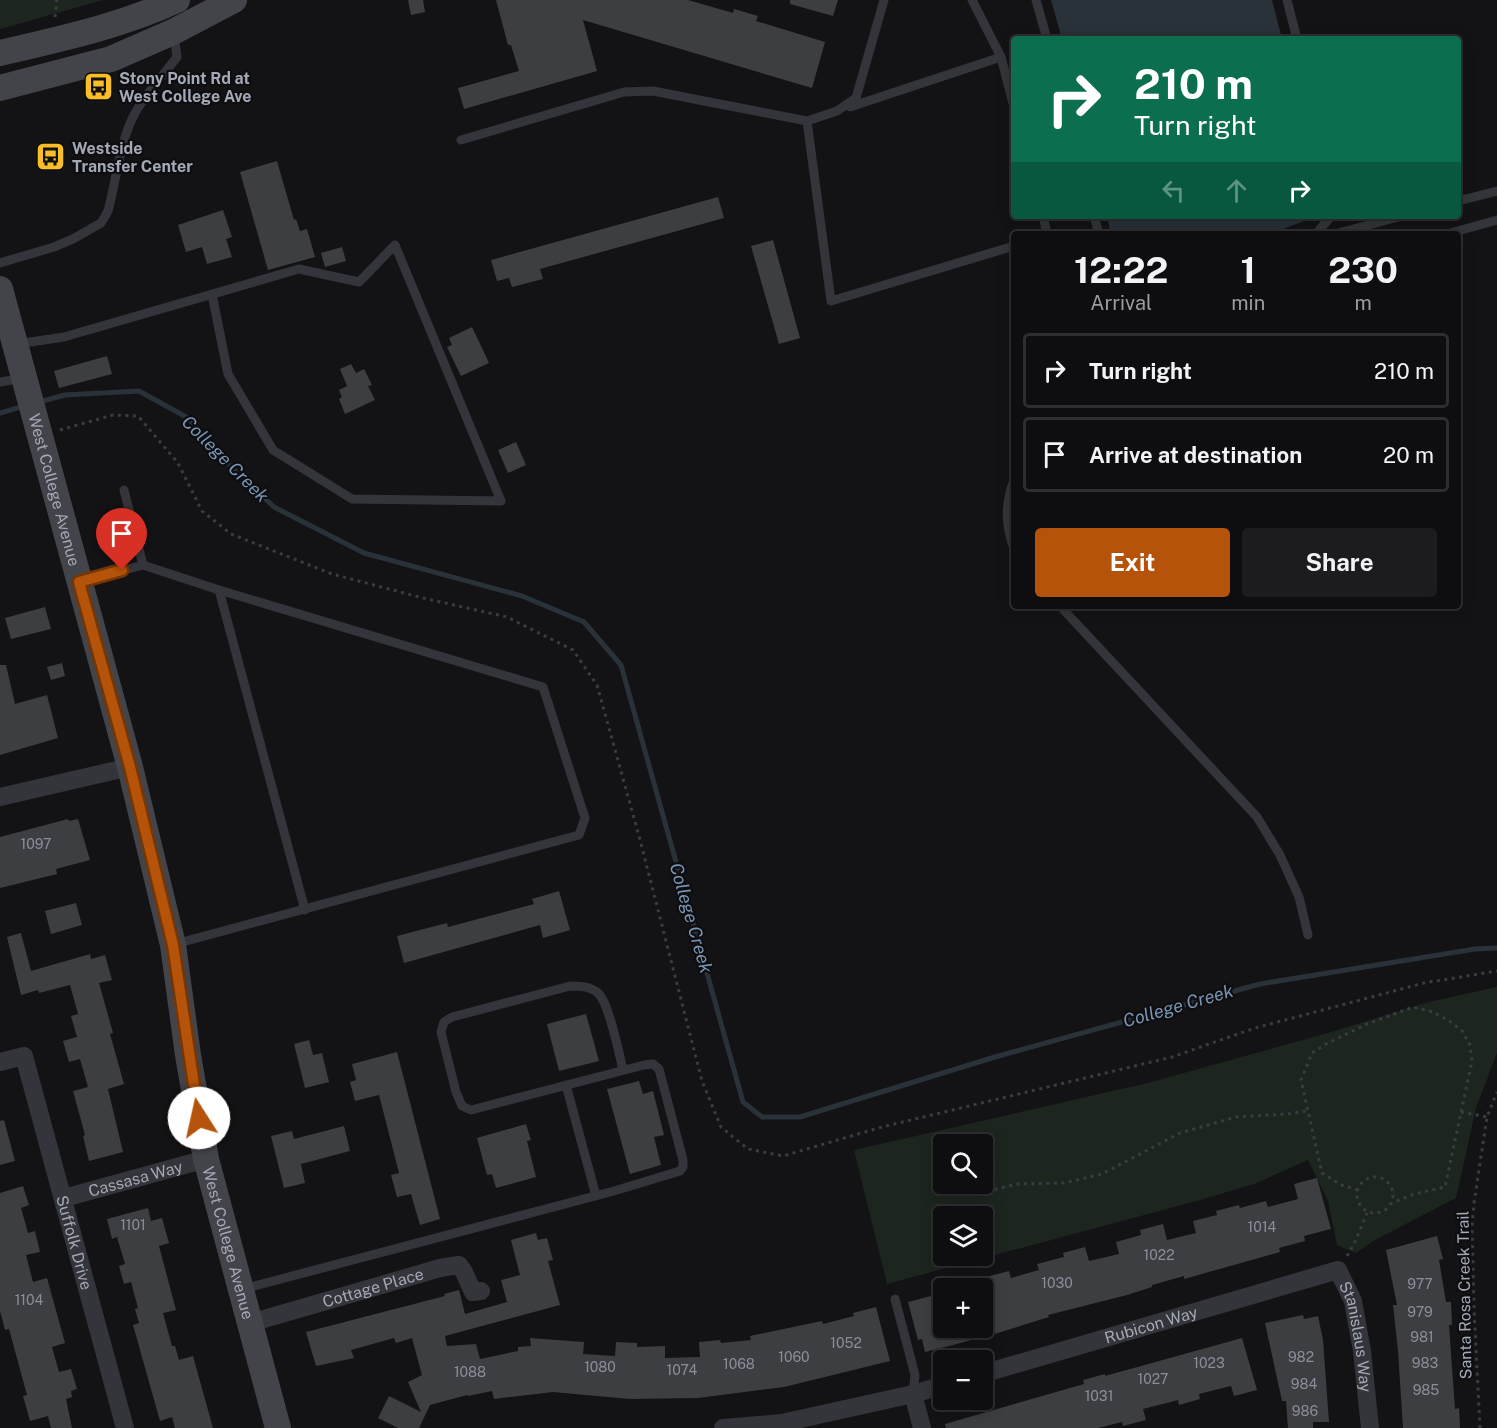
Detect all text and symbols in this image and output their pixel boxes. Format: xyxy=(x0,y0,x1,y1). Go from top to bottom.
text: 210 m xyxy=(1134,59,1253,108)
icon: right xyxy=(1035,60,1113,138)
place label: Stony Point Rd at West College Ave xyxy=(119,69,252,106)
bus stop icon: Stony Point Rd at West College Ave xyxy=(82,71,114,103)
text: Turn right xyxy=(1134,109,1257,141)
place label: Westside Transfer Center xyxy=(72,139,193,176)
bus stop icon: Westside Transfer Center xyxy=(35,141,67,173)
icon: left xyxy=(1157,174,1190,207)
icon: ahead xyxy=(1220,174,1253,207)
icon: right xyxy=(1283,174,1316,207)
text: 12:22 xyxy=(1074,249,1168,291)
text: 1 xyxy=(1241,249,1256,291)
text: 230 xyxy=(1328,249,1398,291)
text: Arrival xyxy=(1090,291,1152,315)
text: min xyxy=(1231,291,1265,315)
text: m xyxy=(1354,291,1372,315)
icon: right xyxy=(1038,354,1071,387)
text: Turn right xyxy=(1089,358,1192,384)
text: 210 m xyxy=(1374,358,1434,384)
street label: West College Avenue xyxy=(24,411,84,568)
water label: College Creek xyxy=(178,411,273,507)
icon: arrive xyxy=(1038,438,1071,471)
text: Arrive at destination xyxy=(1089,442,1302,468)
text: 20 m xyxy=(1383,442,1434,468)
pin xyxy=(96,508,147,570)
icon: arrive xyxy=(105,517,138,550)
button: Exit xyxy=(1035,528,1230,597)
button: Share xyxy=(1242,528,1437,597)
house number: 1097 xyxy=(20,836,52,852)
water label: College Creek xyxy=(666,860,717,976)
water label: College Creek xyxy=(1120,980,1236,1031)
position arrow xyxy=(167,1086,231,1150)
map controls xyxy=(933,1134,993,1410)
button: search xyxy=(933,1134,993,1194)
street label: Cassasa Way xyxy=(86,1157,185,1201)
street label: West College Avenue xyxy=(198,1165,258,1322)
street label: Suffolk Drive xyxy=(52,1193,96,1292)
button: layers xyxy=(933,1206,993,1266)
street label: Santa Rosa Creek Trail xyxy=(1454,1210,1475,1379)
house number: 1101 xyxy=(120,1217,146,1233)
house number: 1014 xyxy=(1248,1219,1277,1235)
house number: 1022 xyxy=(1144,1247,1174,1263)
street label: Cottage Place xyxy=(320,1264,426,1312)
house number: 1030 xyxy=(1041,1275,1073,1291)
house number: 977 xyxy=(1407,1276,1433,1292)
button: + xyxy=(933,1278,993,1338)
street label: Stanislaus Way xyxy=(1335,1278,1375,1394)
house number: 1104 xyxy=(15,1292,44,1308)
street label: Rubicon Way xyxy=(1102,1302,1200,1348)
house number: 979 xyxy=(1407,1304,1433,1320)
house number: 981 xyxy=(1410,1329,1434,1345)
house number: 1052 xyxy=(830,1335,862,1351)
house number: 1060 xyxy=(778,1349,810,1365)
house number: 982 xyxy=(1288,1349,1314,1365)
button: − xyxy=(933,1350,993,1410)
house number: 1023 xyxy=(1193,1355,1225,1371)
house number: 983 xyxy=(1412,1355,1438,1371)
house number: 1068 xyxy=(723,1356,755,1372)
house number: 1080 xyxy=(584,1359,616,1375)
house number: 1074 xyxy=(667,1362,698,1378)
house number: 1088 xyxy=(454,1364,486,1380)
house number: 1027 xyxy=(1137,1371,1169,1387)
house number: 984 xyxy=(1291,1376,1317,1392)
house number: 985 xyxy=(1413,1382,1439,1398)
house number: 1031 xyxy=(1085,1388,1113,1404)
house number: 986 xyxy=(1292,1403,1318,1419)

